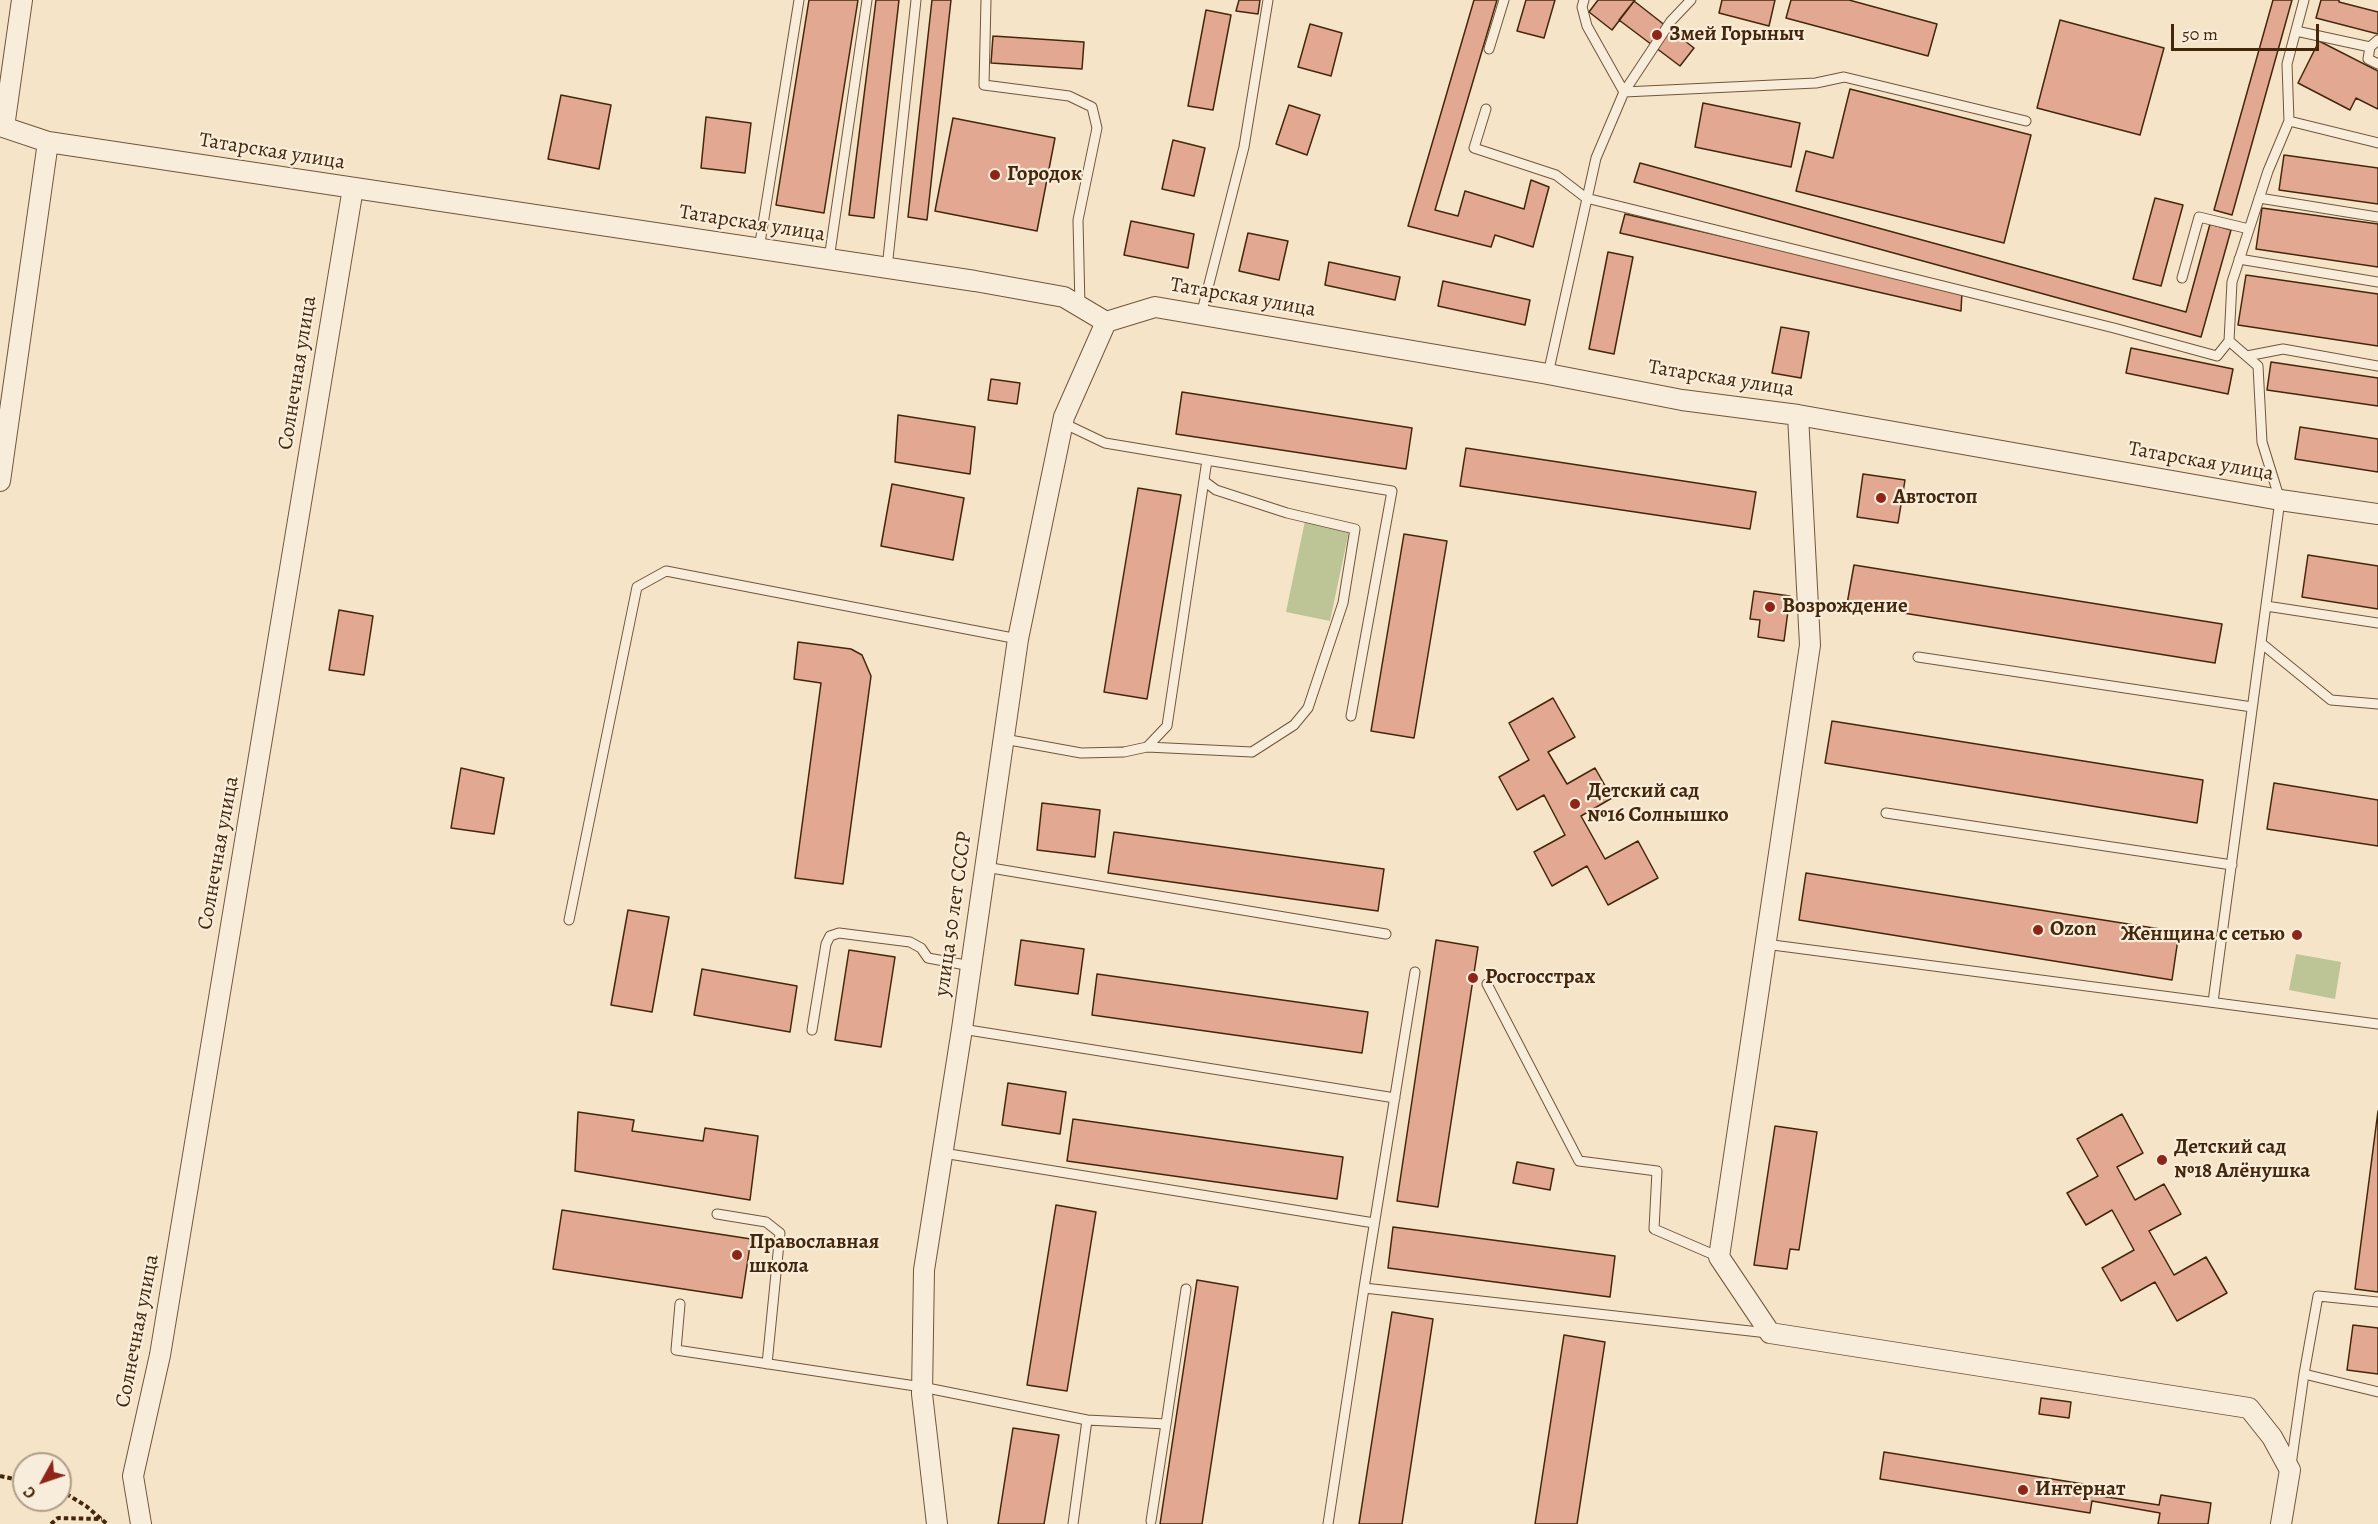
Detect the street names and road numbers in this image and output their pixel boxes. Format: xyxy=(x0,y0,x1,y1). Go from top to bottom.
street label: Татарская улица xyxy=(197,128,347,176)
street label: Татарская улица xyxy=(677,200,827,248)
street label: Татарская улица xyxy=(1168,273,1318,323)
street label: Солнечная улица xyxy=(273,294,323,452)
street label: Татарская улица xyxy=(1646,355,1796,403)
street label: Татарская улица xyxy=(2126,437,2276,487)
street label: Солнечная улица xyxy=(193,774,245,932)
street label: улица 50 лет СССР xyxy=(930,830,978,998)
street label: Солнечная улица xyxy=(111,1252,165,1410)

